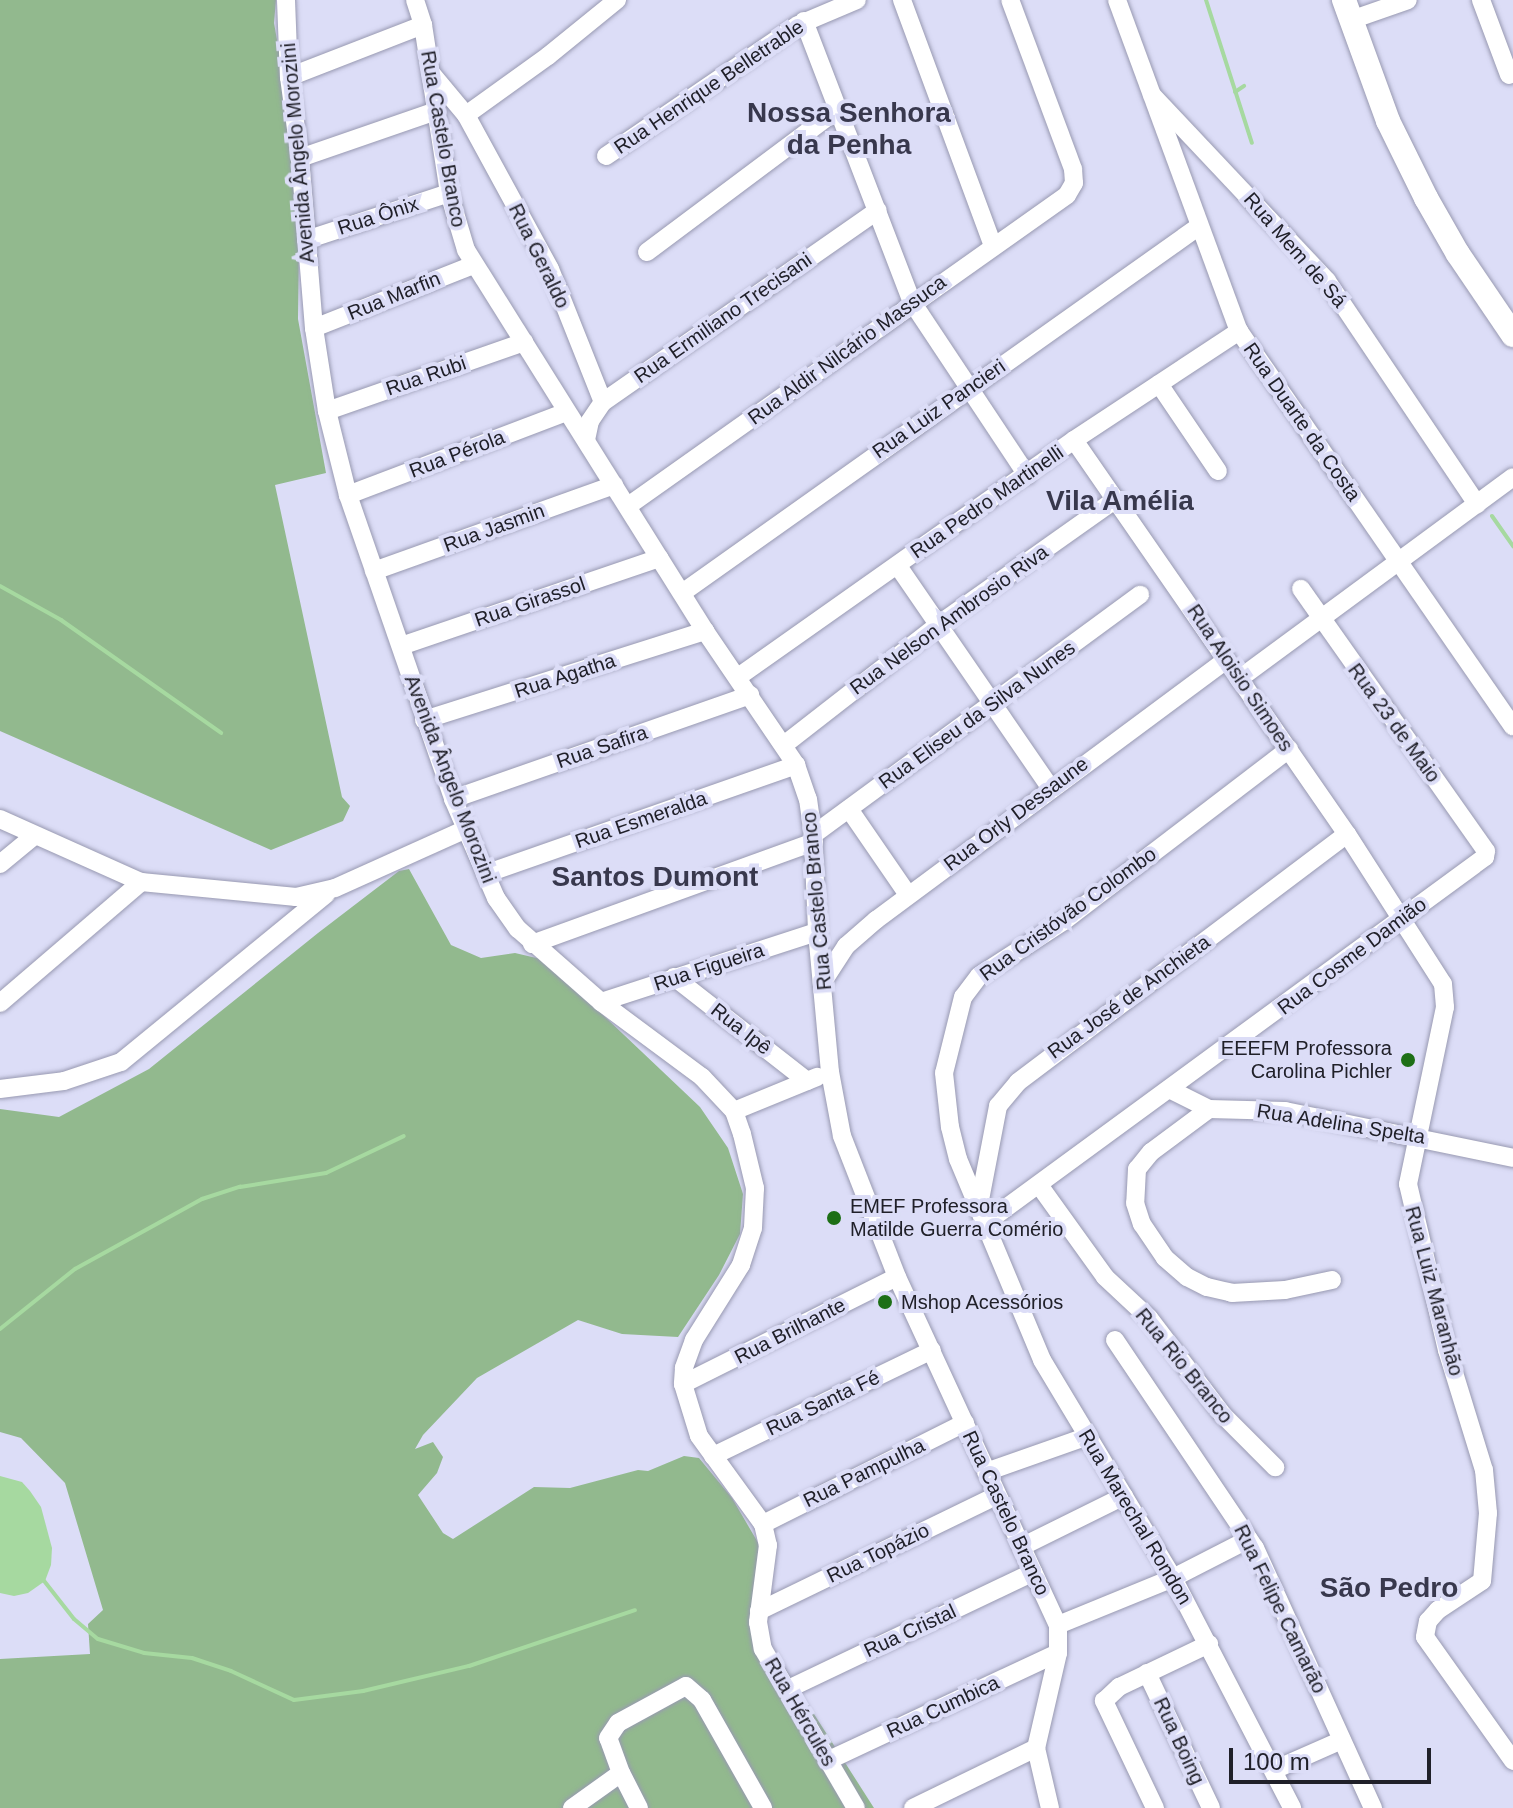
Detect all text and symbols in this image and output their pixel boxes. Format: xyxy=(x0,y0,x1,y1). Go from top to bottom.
street label: Rua Henrique Belletrable xyxy=(610,15,808,159)
street label: Avenida Ângelo Morozini xyxy=(276,42,320,264)
street label: Rua Castelo Branco xyxy=(416,49,470,229)
district label: Nossa Senhora da Penha xyxy=(747,96,951,162)
street label: Rua Mem de Sá xyxy=(1239,188,1351,312)
street label: Rua Ônix xyxy=(335,192,421,240)
street label: Rua Geraldo xyxy=(503,200,575,312)
street label: Rua Ermiliano Trecisani xyxy=(629,247,817,389)
street label: Rua Marfin xyxy=(344,267,444,325)
street label: Rua Aldir Nilcário Massuca xyxy=(743,270,951,430)
street label: Rua Duarte da Costa xyxy=(1238,338,1366,506)
street label: Rua Rubi xyxy=(383,351,469,401)
street label: Rua Luiz Pancieri xyxy=(868,354,1010,464)
street label: Rua Pérola xyxy=(406,425,508,483)
street label: Rua Pedro Martinelli xyxy=(906,440,1068,564)
district label: Vila Amélia xyxy=(1046,484,1194,518)
street label: Rua Jasmin xyxy=(440,499,548,557)
street label: Rua Nelson Ambrosio Riva xyxy=(845,540,1053,700)
street label: Rua Girassol xyxy=(471,572,589,632)
street label: Rua Aloisio Simoes xyxy=(1182,599,1298,757)
street label: Rua Eliseu da Silva Nunes xyxy=(874,636,1080,794)
street label: Rua Agatha xyxy=(511,648,619,704)
street label: Rua 23 de Maio xyxy=(1343,659,1445,787)
street label: Avenida Ângelo Morozini xyxy=(399,672,501,886)
street label: Rua Safira xyxy=(553,720,651,774)
street label: Rua Orly Dessaune xyxy=(939,752,1093,876)
street label: Rua Esmeralda xyxy=(572,786,710,854)
street label: Rua Castelo Branco xyxy=(797,811,837,991)
street label: Rua Cristóvão Colombo xyxy=(975,842,1161,986)
district label: Santos Dumont xyxy=(552,860,758,894)
street label: Rua Cosme Damião xyxy=(1273,892,1431,1020)
street label: Rua José de Anchieta xyxy=(1043,930,1215,1064)
street label: Rua Figueira xyxy=(651,938,767,996)
street label: Rua Ipê xyxy=(706,998,776,1060)
place label: EEEFM Professora Carolina Pichler xyxy=(1221,1036,1392,1083)
marker: EEEFM Professora Carolina Pichler xyxy=(1399,1051,1417,1069)
street label: Rua Adelina Spelta xyxy=(1255,1099,1427,1149)
place label: EMEF Professora Matilde Guerra Comério xyxy=(850,1194,1063,1241)
street label: Rua Luiz Maranhão xyxy=(1400,1204,1468,1378)
marker: EMEF Professora Matilde Guerra Comério xyxy=(825,1209,843,1227)
place label: Mshop Acessórios xyxy=(901,1290,1064,1314)
street label: Rua Brilhante xyxy=(731,1293,849,1369)
marker: Mshop Acessórios xyxy=(876,1293,894,1311)
street label: Rua Rio Branco xyxy=(1130,1304,1238,1428)
street label: Rua Santa Fé xyxy=(762,1365,884,1441)
street label: Rua Marechal Rondon xyxy=(1073,1425,1197,1609)
street label: Rua Castelo Branco xyxy=(957,1427,1055,1599)
street label: Rua Pampulha xyxy=(799,1433,929,1513)
street label: Rua Topázio xyxy=(823,1518,933,1588)
street label: Rua Felipe Camarão xyxy=(1229,1521,1331,1697)
district label: São Pedro xyxy=(1320,1571,1458,1605)
street label: Rua Cristal xyxy=(860,1599,960,1663)
street label: Rua Hércules xyxy=(759,1654,841,1770)
street label: Rua Cumbica xyxy=(883,1671,1003,1743)
street label: Rua Boing xyxy=(1148,1694,1210,1788)
scale bar xyxy=(1233,1732,1435,1782)
text: 100 m xyxy=(1243,1748,1310,1775)

